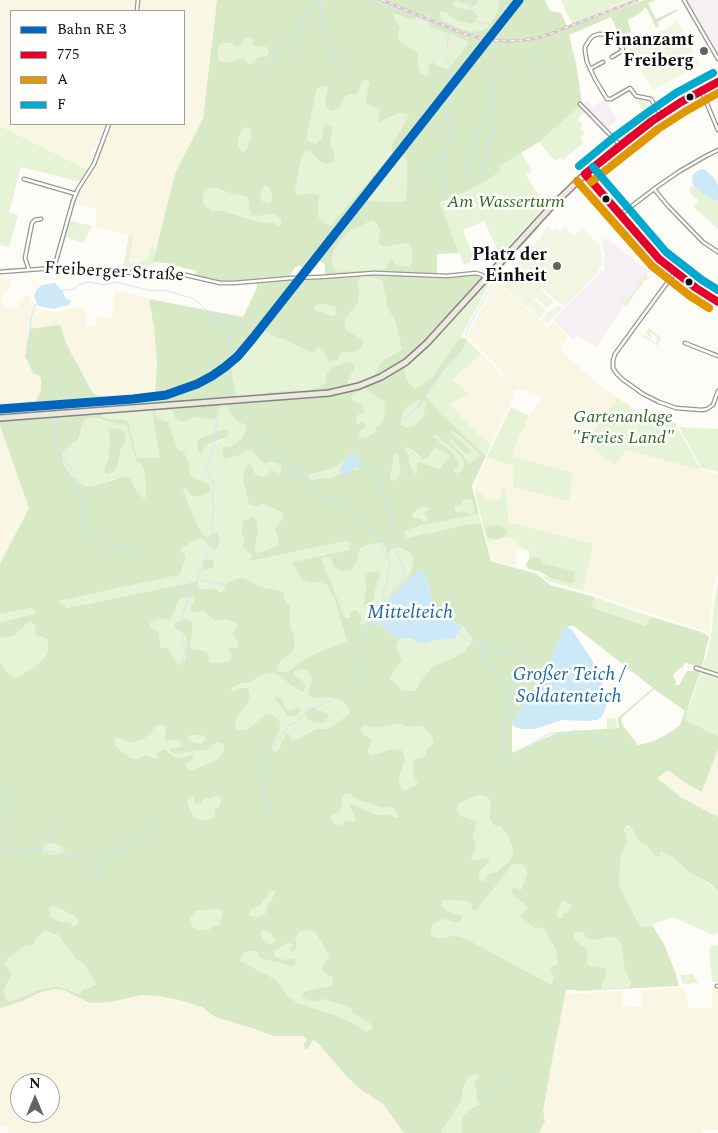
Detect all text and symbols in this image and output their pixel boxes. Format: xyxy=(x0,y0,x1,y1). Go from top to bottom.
legend xyxy=(10,10,185,125)
text: Bahn RE 3 xyxy=(57,18,126,41)
place label: Finanzamt Freiberg xyxy=(604,30,694,72)
text: 775 xyxy=(57,43,80,66)
marker: Finanzamt Freiberg xyxy=(698,45,710,57)
text: A xyxy=(57,68,68,91)
unlabelled marker xyxy=(685,92,695,102)
text: F xyxy=(57,93,66,116)
park label: Am Wasserturm xyxy=(447,192,565,214)
unlabelled marker xyxy=(601,194,611,204)
place label: Platz der Einheit xyxy=(472,245,547,288)
street label: Freiberger Straße xyxy=(44,259,184,287)
marker: Platz der Einheit xyxy=(551,260,563,272)
unlabelled marker xyxy=(684,277,694,287)
park label: Gartenanlage "Freies Land" xyxy=(572,407,674,449)
water label: Mittelteich xyxy=(367,603,453,625)
water label: Großer Teich / Soldatenteich xyxy=(513,665,625,709)
north arrow xyxy=(10,1073,60,1123)
text: N xyxy=(29,1073,41,1094)

